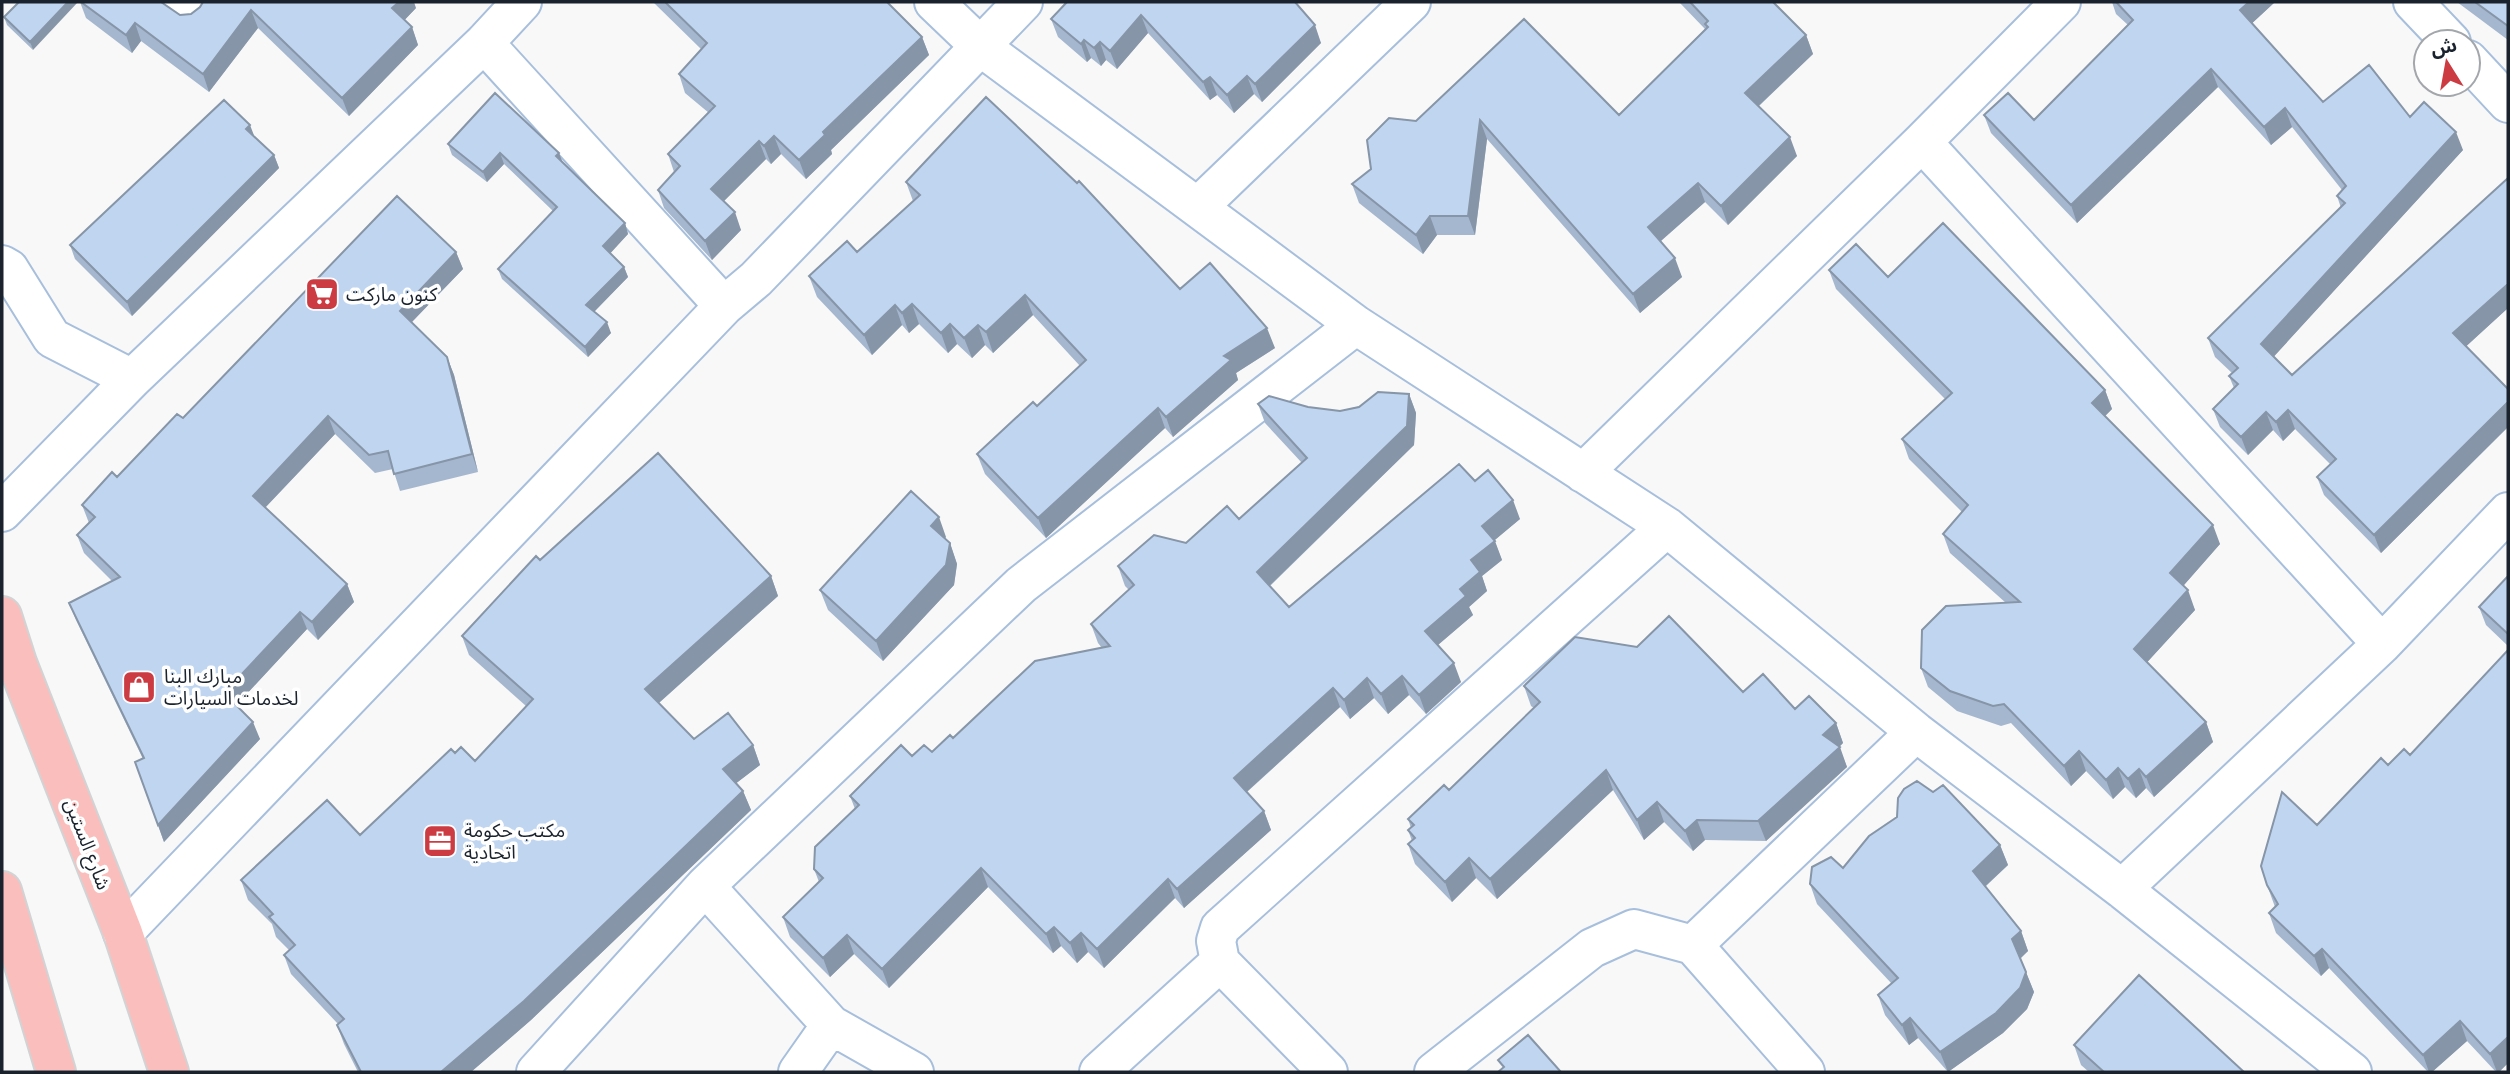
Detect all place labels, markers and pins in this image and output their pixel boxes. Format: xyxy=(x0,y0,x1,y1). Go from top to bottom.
supermarket icon: كنون ماركت xyxy=(303,275,341,313)
place label: كنون ماركت xyxy=(346,283,439,306)
place label: مبارك البنا لخدمات السيارات xyxy=(164,665,298,710)
shop icon: مبارك البنا لخدمات السيارات xyxy=(120,668,158,706)
place label: مكتب حكومة اتحادية xyxy=(464,819,565,864)
office icon: مكتب حكومة اتحادية xyxy=(421,822,459,860)

